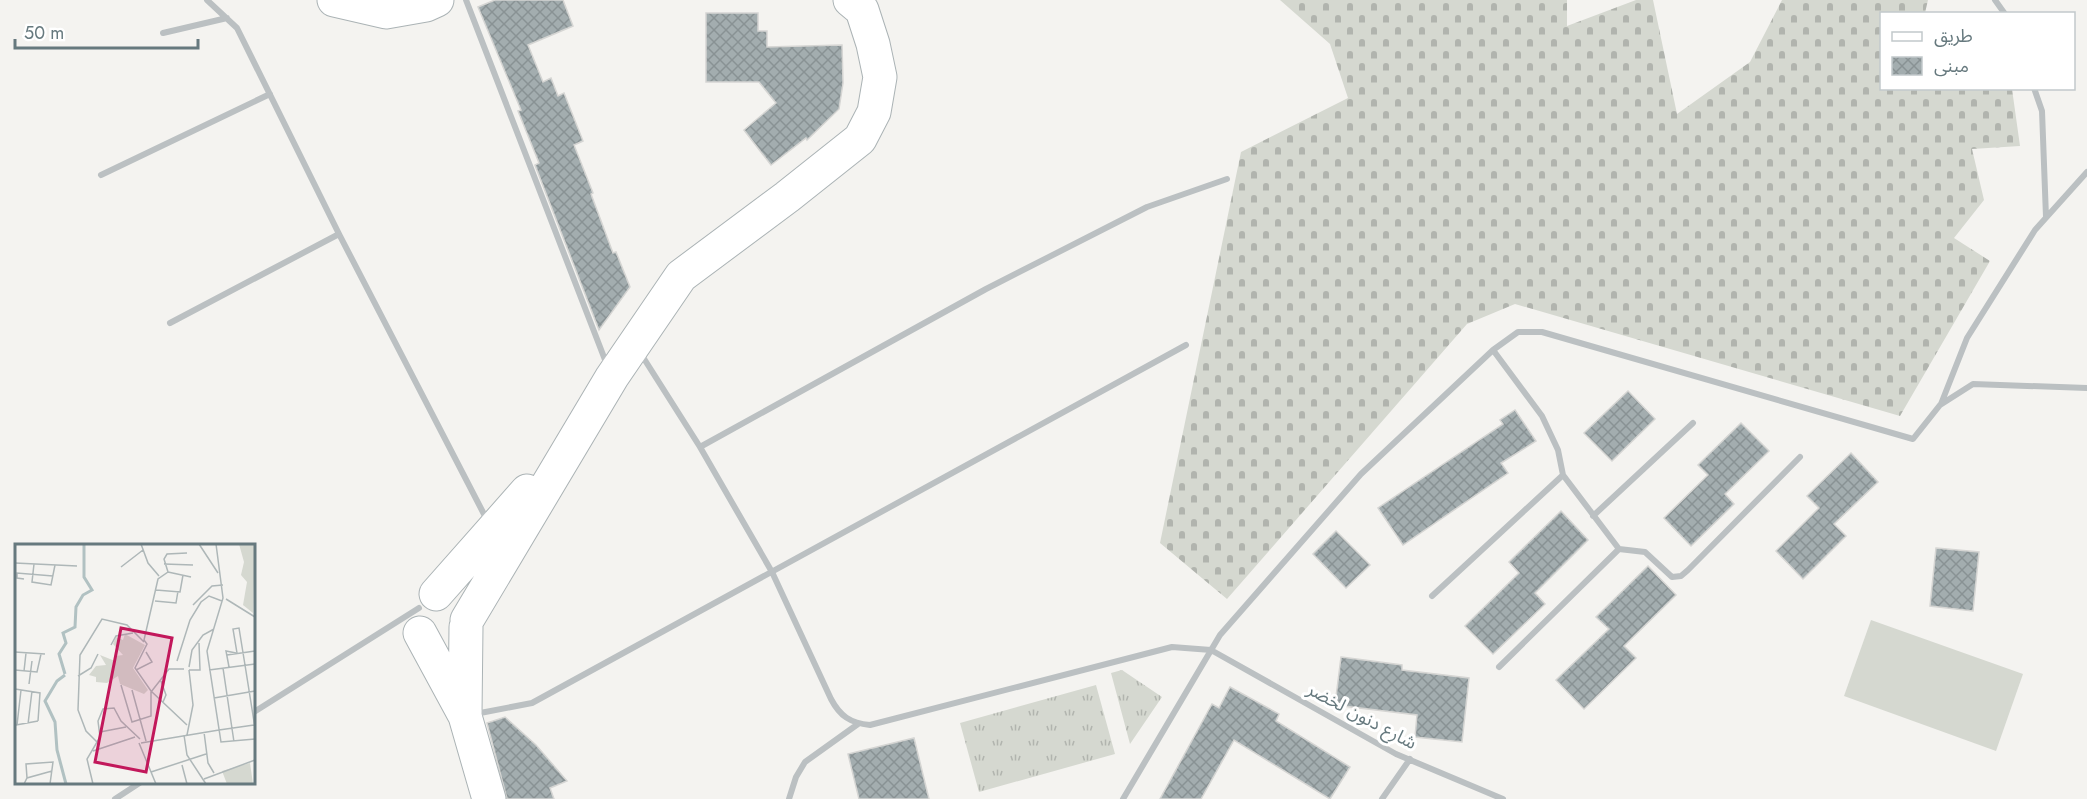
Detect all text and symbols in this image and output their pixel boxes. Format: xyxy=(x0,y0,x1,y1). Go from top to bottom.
scale bar xyxy=(15,12,198,50)
legend xyxy=(1880,12,2075,90)
text: 50 m xyxy=(24,20,64,46)
text: طريق xyxy=(1934,23,1973,49)
text: مبنى xyxy=(1934,53,1969,79)
inset map xyxy=(15,544,255,784)
street label: شارع دنون لخضر xyxy=(1301,676,1421,757)

